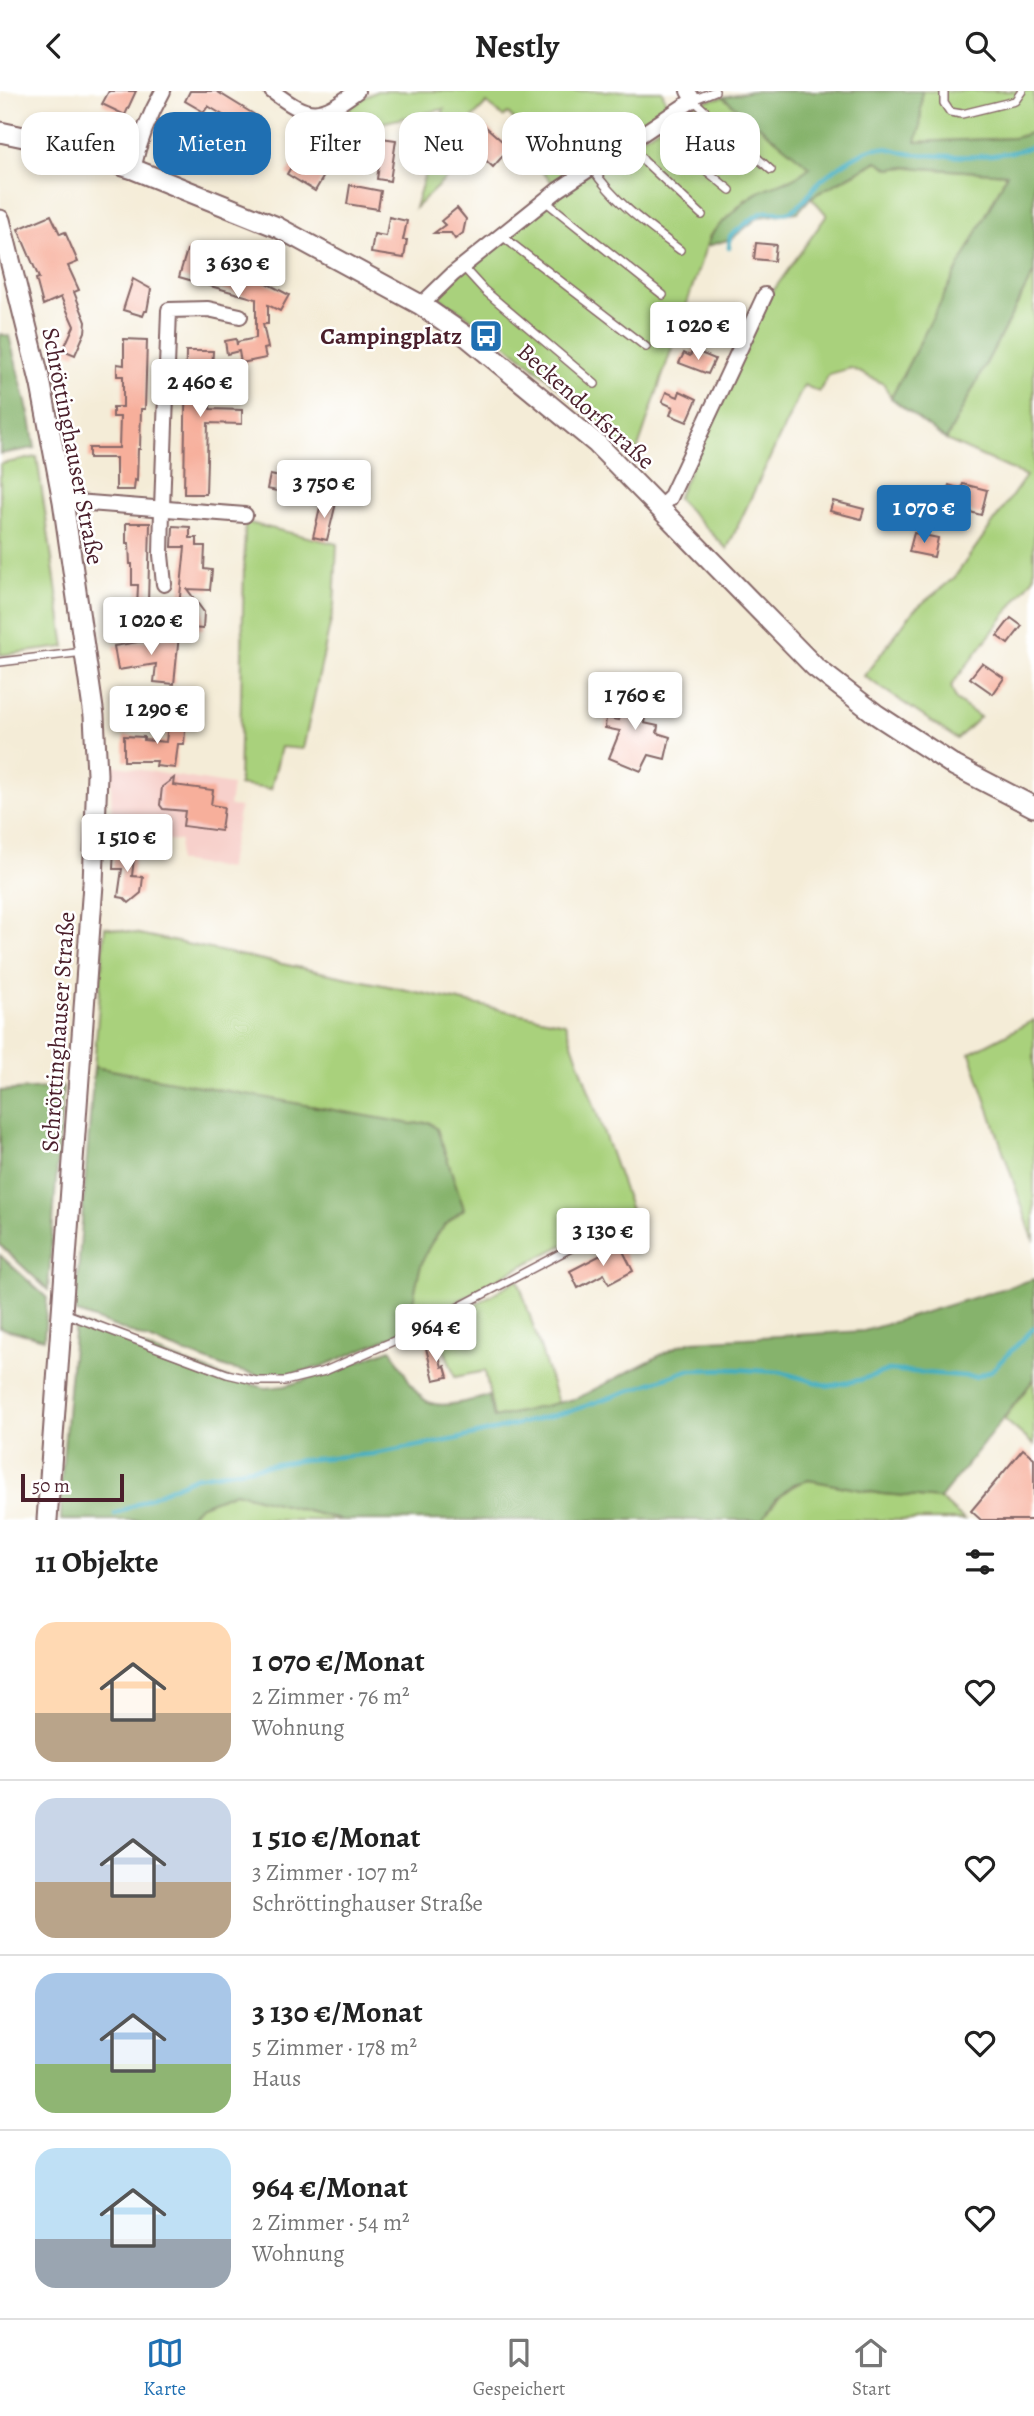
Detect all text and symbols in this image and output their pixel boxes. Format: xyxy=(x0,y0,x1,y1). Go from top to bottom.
text: Nestly xyxy=(475,24,559,68)
icon: back xyxy=(35,27,73,65)
icon: search xyxy=(961,27,999,65)
chip: Kaufen xyxy=(21,112,139,175)
chip: Mieten xyxy=(153,112,271,175)
chip: Filter xyxy=(285,112,385,175)
chip: Neu xyxy=(399,112,488,175)
chip: Wohnung xyxy=(502,112,646,175)
chip: Haus xyxy=(660,112,760,175)
pin: 3 630 € xyxy=(173,241,303,300)
text: 3 630 € xyxy=(206,247,270,278)
pin: 1 020 € xyxy=(633,303,763,362)
text: 1 020 € xyxy=(666,309,730,340)
bus stop icon: Campingplatz xyxy=(467,317,505,355)
place label: Campingplatz xyxy=(320,320,462,352)
street label: Schröttinghauser Straße xyxy=(34,325,112,567)
street label: Beckendorfstraße xyxy=(510,336,662,476)
pin: 2 460 € xyxy=(135,359,265,419)
text: 2 460 € xyxy=(167,366,233,397)
pin: 3 750 € xyxy=(259,461,389,520)
text: 3 750 € xyxy=(293,467,355,498)
pin: 1 070 € xyxy=(859,485,989,545)
text: 1 070 € xyxy=(893,492,955,523)
pin: 1 020 € xyxy=(86,597,216,657)
text: 1 020 € xyxy=(119,604,183,635)
pin: 1 760 € xyxy=(570,673,700,732)
text: 1 760 € xyxy=(604,679,666,710)
pin: 1 290 € xyxy=(92,687,222,746)
text: 1 290 € xyxy=(126,693,188,724)
pin: 1 510 € xyxy=(62,815,192,874)
text: 1 510 € xyxy=(97,821,157,852)
street label: Schröttinghauser Straße xyxy=(34,911,82,1153)
pin: 3 130 € xyxy=(538,1209,668,1268)
text: 3 130 € xyxy=(573,1215,633,1246)
pin: 964 € xyxy=(387,1305,485,1364)
text: 964 € xyxy=(411,1311,461,1342)
scale bar xyxy=(21,1471,124,1503)
text: 50 m xyxy=(32,1473,70,1499)
text: 11 Objekte xyxy=(35,1542,159,1582)
icon: filters xyxy=(961,1543,999,1581)
text: 1 070 €/Monat xyxy=(252,1641,425,1681)
icon: home xyxy=(91,1650,175,1734)
icon: heart xyxy=(961,1673,999,1711)
text: 2 Zimmer · 76 m² xyxy=(252,1681,410,1712)
text: Wohnung xyxy=(252,1712,345,1743)
text: 1 510 €/Monat xyxy=(252,1817,420,1857)
icon: home xyxy=(91,1826,175,1910)
icon: heart xyxy=(961,1849,999,1887)
text: 3 Zimmer · 107 m² xyxy=(252,1857,418,1888)
text: Schröttinghauser Straße xyxy=(252,1888,483,1919)
text: 3 130 €/Monat xyxy=(252,1992,423,2032)
icon: home xyxy=(91,2001,175,2085)
icon: heart xyxy=(961,2024,999,2062)
text: 5 Zimmer · 178 m² xyxy=(252,2032,417,2063)
text: Haus xyxy=(252,2063,301,2094)
text: 964 €/Monat xyxy=(252,2167,408,2207)
icon: home xyxy=(91,2176,175,2260)
icon: heart xyxy=(961,2199,999,2237)
text: 2 Zimmer · 54 m² xyxy=(252,2207,410,2238)
text: Wohnung xyxy=(252,2238,345,2269)
tab: Karte xyxy=(143,2334,186,2402)
tab: Gespeichert xyxy=(473,2334,565,2402)
tab: Start xyxy=(852,2334,891,2402)

